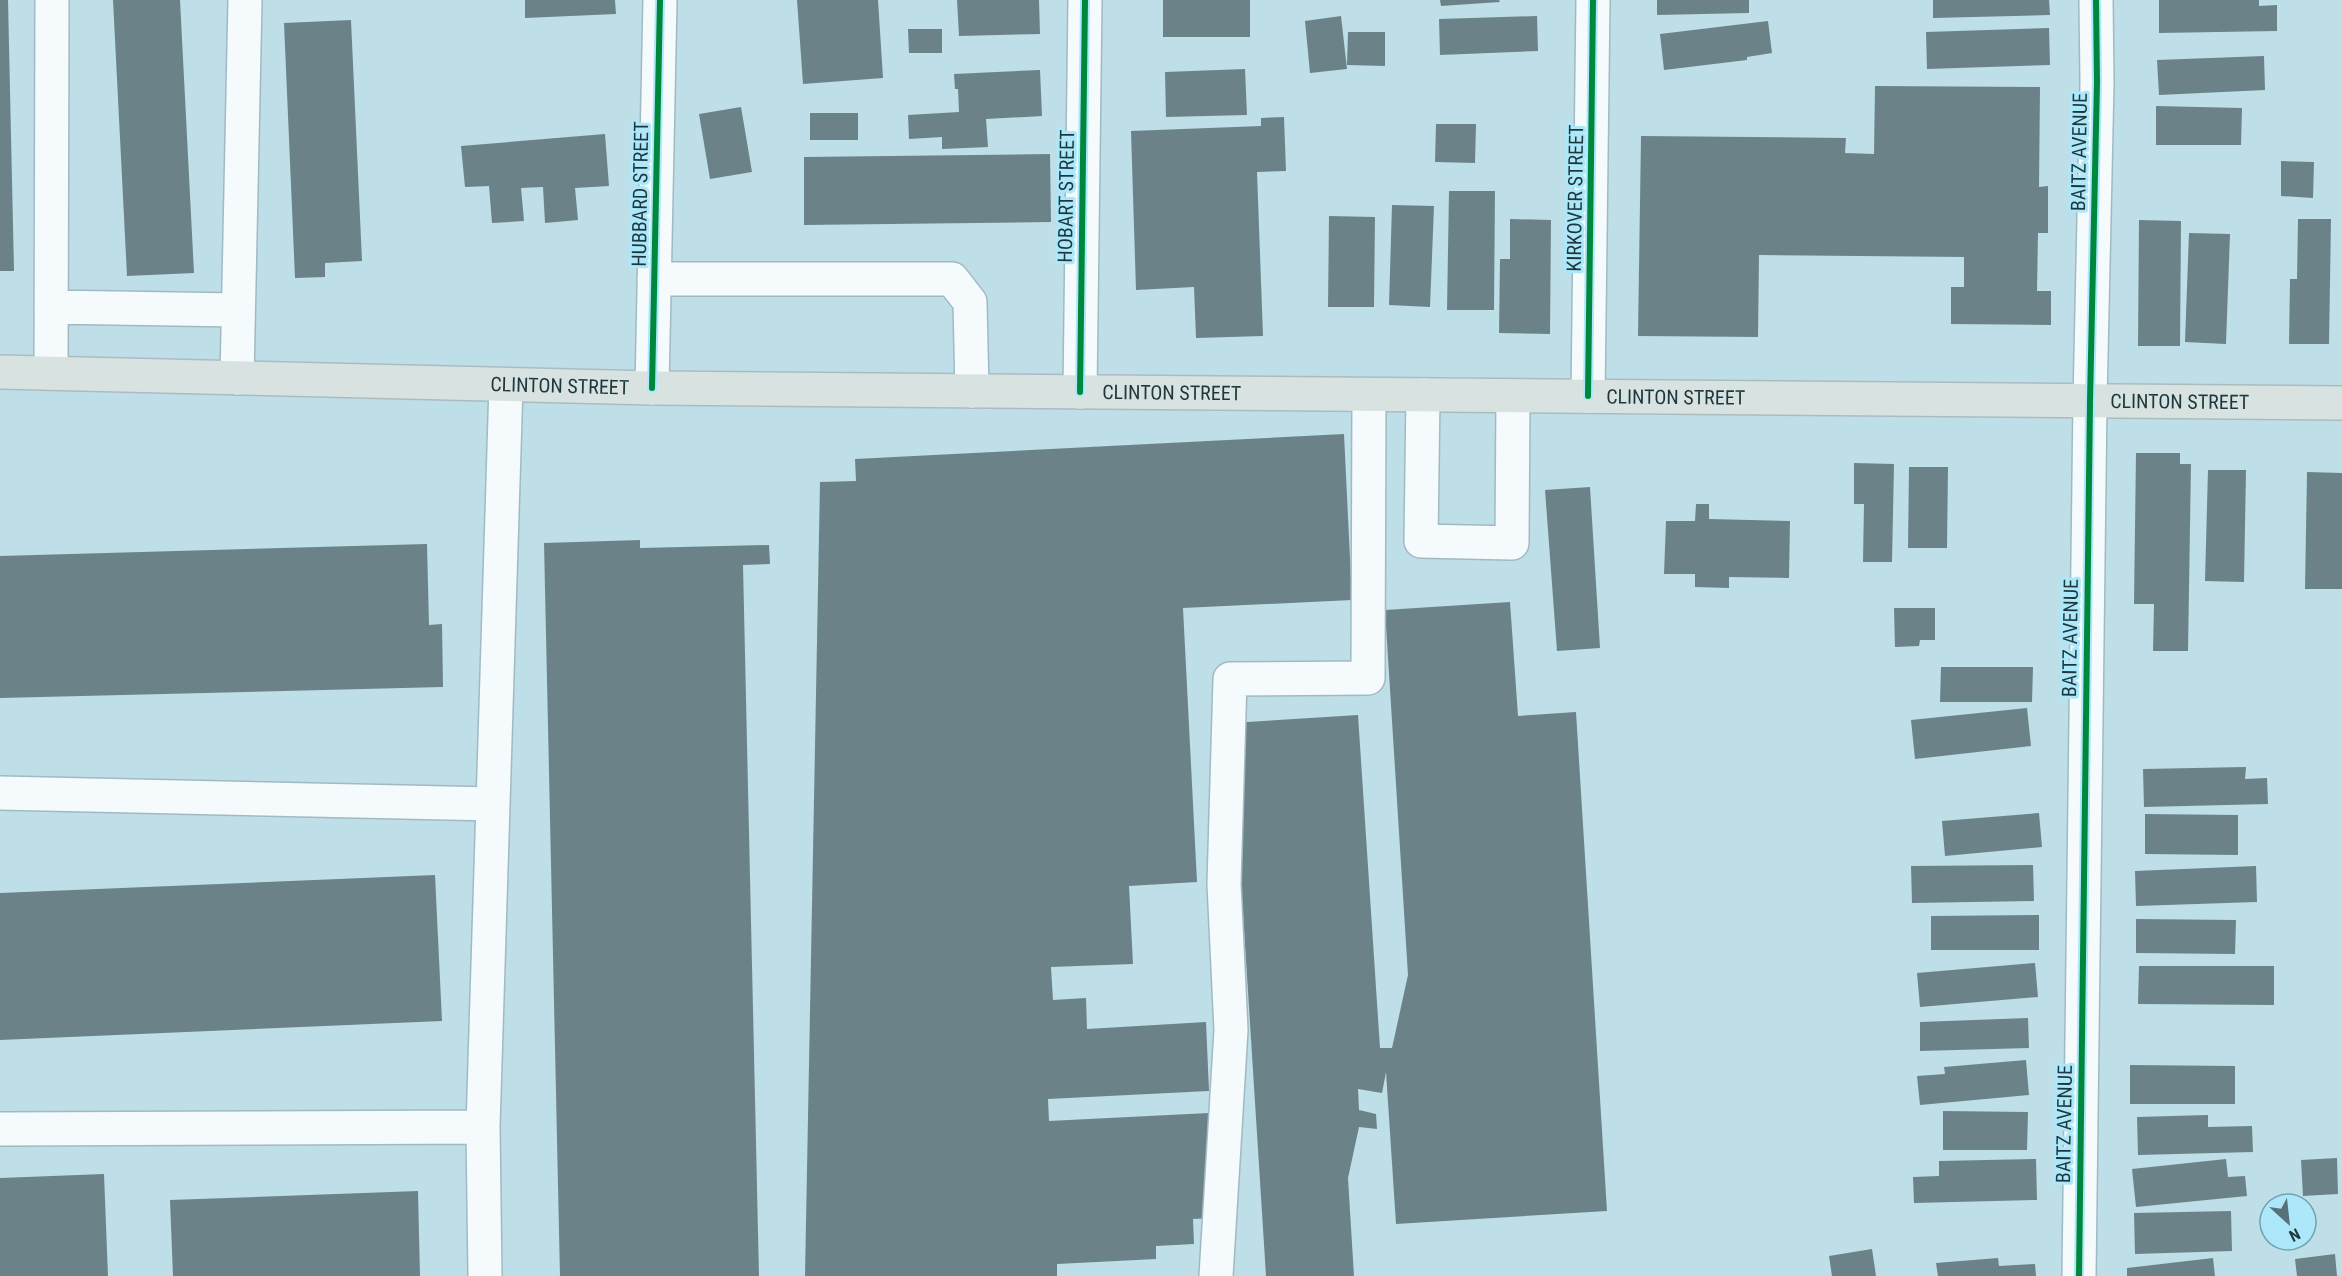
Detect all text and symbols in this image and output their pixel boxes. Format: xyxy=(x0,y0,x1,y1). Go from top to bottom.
street label: BAITZ AVENUE xyxy=(2066,93,2092,211)
street label: HUBBARD STREET xyxy=(627,121,653,267)
street label: KIRKOVER STREET xyxy=(1562,124,1588,272)
street label: HOBART STREET xyxy=(1053,129,1079,263)
street label: CLINTON STREET xyxy=(490,372,630,399)
street label: CLINTON STREET xyxy=(1102,380,1241,405)
street label: CLINTON STREET xyxy=(1606,384,1745,410)
street label: CLINTON STREET xyxy=(2110,389,2249,414)
street label: BAITZ AVENUE xyxy=(2057,579,2083,697)
street label: BAITZ AVENUE xyxy=(2051,1065,2077,1183)
north arrow xyxy=(2258,1192,2318,1252)
text: N xyxy=(2286,1224,2303,1246)

